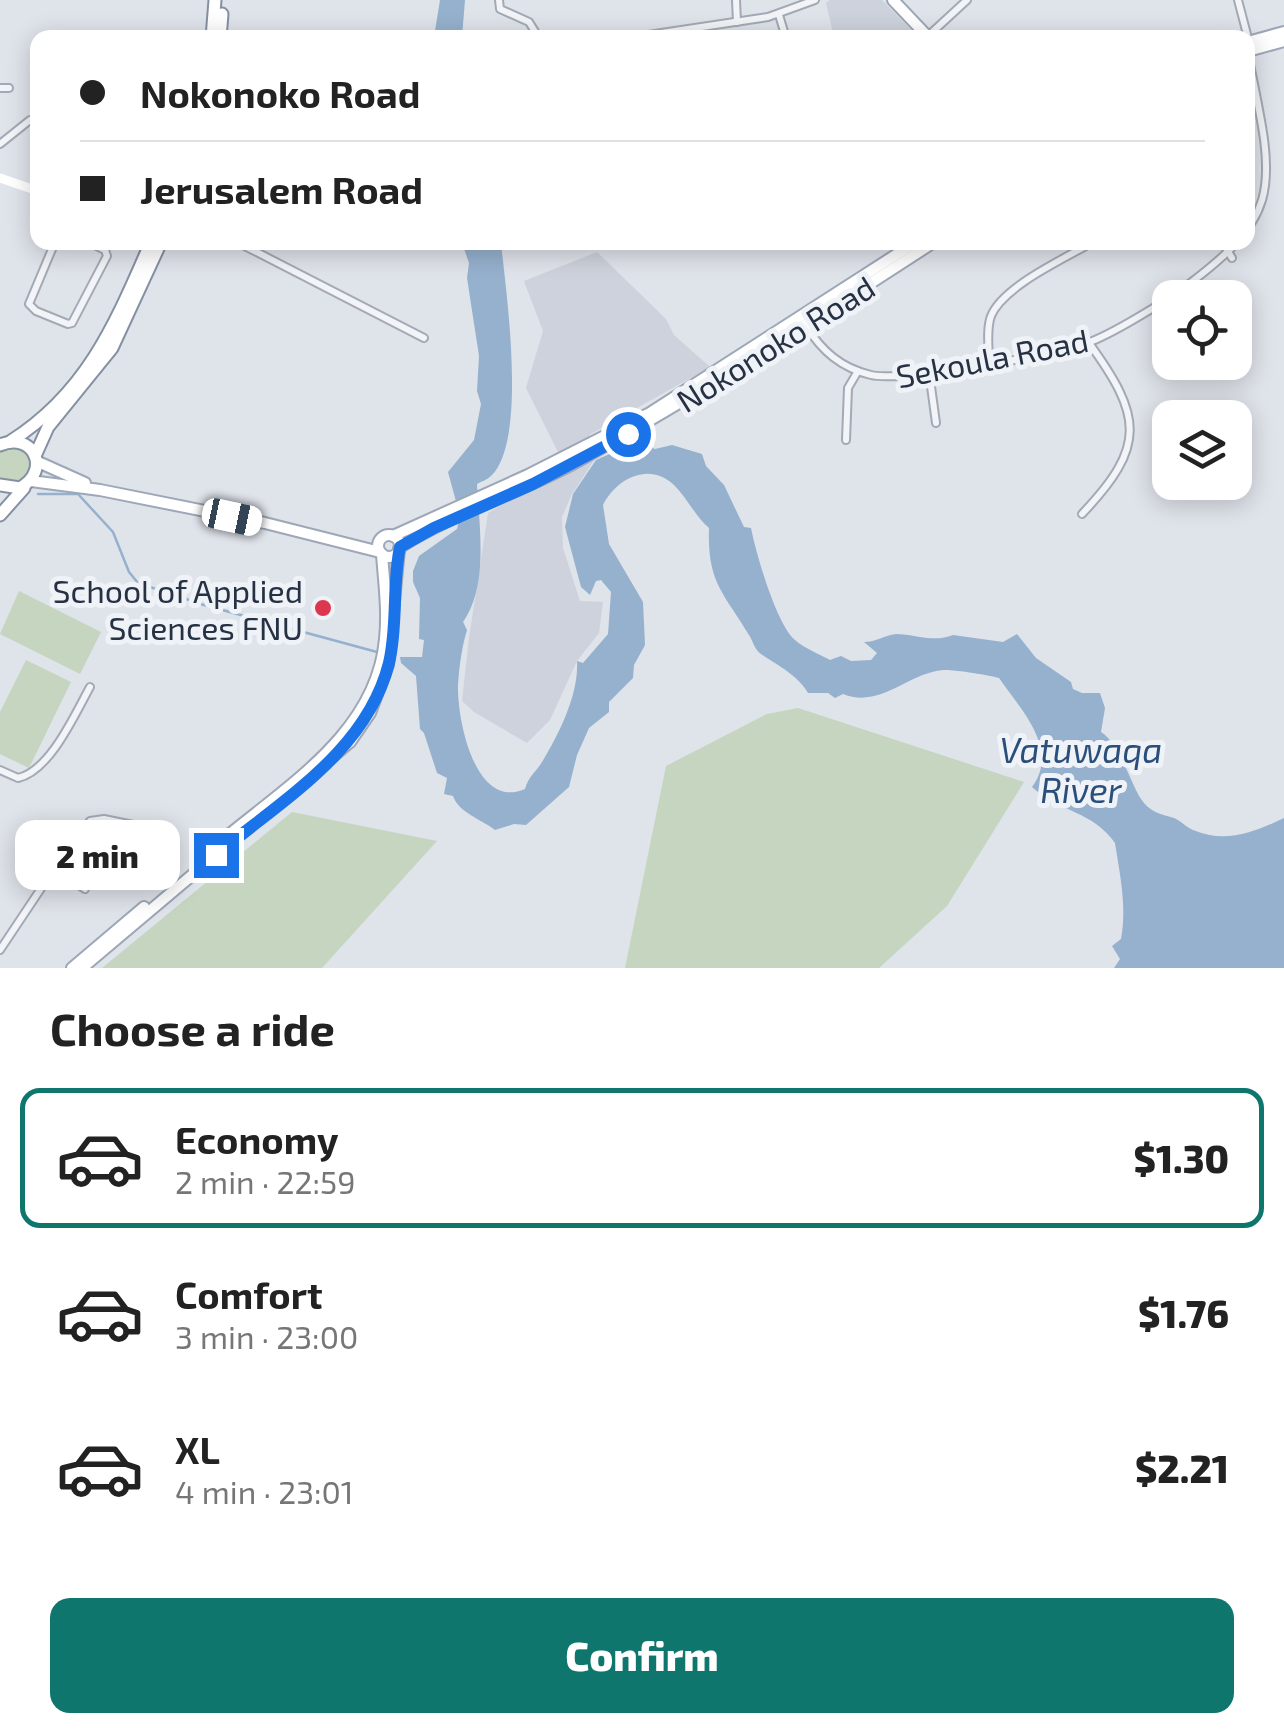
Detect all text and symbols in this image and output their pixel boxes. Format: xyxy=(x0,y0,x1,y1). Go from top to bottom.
text: Nokonoko Road xyxy=(140,70,420,116)
text: Jerusalem Road xyxy=(140,166,423,212)
street label: Nokonoko Road xyxy=(669,267,881,419)
map controls xyxy=(1152,280,1252,500)
button: locate xyxy=(1152,280,1252,380)
street label: Sekoula Road xyxy=(893,320,1091,394)
button: layers xyxy=(1152,400,1252,500)
route start xyxy=(606,412,651,457)
car xyxy=(200,496,264,538)
place label: School of Applied Sciences FNU xyxy=(53,571,303,646)
marker: School of Applied Sciences FNU xyxy=(312,597,334,619)
water label: Vatuwaqa River xyxy=(1000,728,1162,810)
callout: 2 min xyxy=(16,820,181,890)
route end xyxy=(194,833,239,878)
text: 2 min xyxy=(56,836,139,874)
text: Choose a ride xyxy=(50,1001,335,1055)
icon: car xyxy=(55,1113,145,1203)
text: Economy xyxy=(175,1116,339,1162)
text: $1.30 xyxy=(1134,1135,1229,1181)
text: 2 min · 22:59 xyxy=(175,1162,355,1200)
icon: car xyxy=(55,1268,145,1358)
text: Comfort xyxy=(175,1271,323,1317)
text: $1.76 xyxy=(1138,1290,1229,1336)
text: 3 min · 23:00 xyxy=(175,1317,358,1355)
icon: car xyxy=(55,1423,145,1513)
text: XL xyxy=(175,1426,220,1472)
text: $2.21 xyxy=(1135,1445,1229,1491)
text: 4 min · 23:01 xyxy=(175,1472,354,1510)
button: Confirm xyxy=(50,1598,1234,1713)

